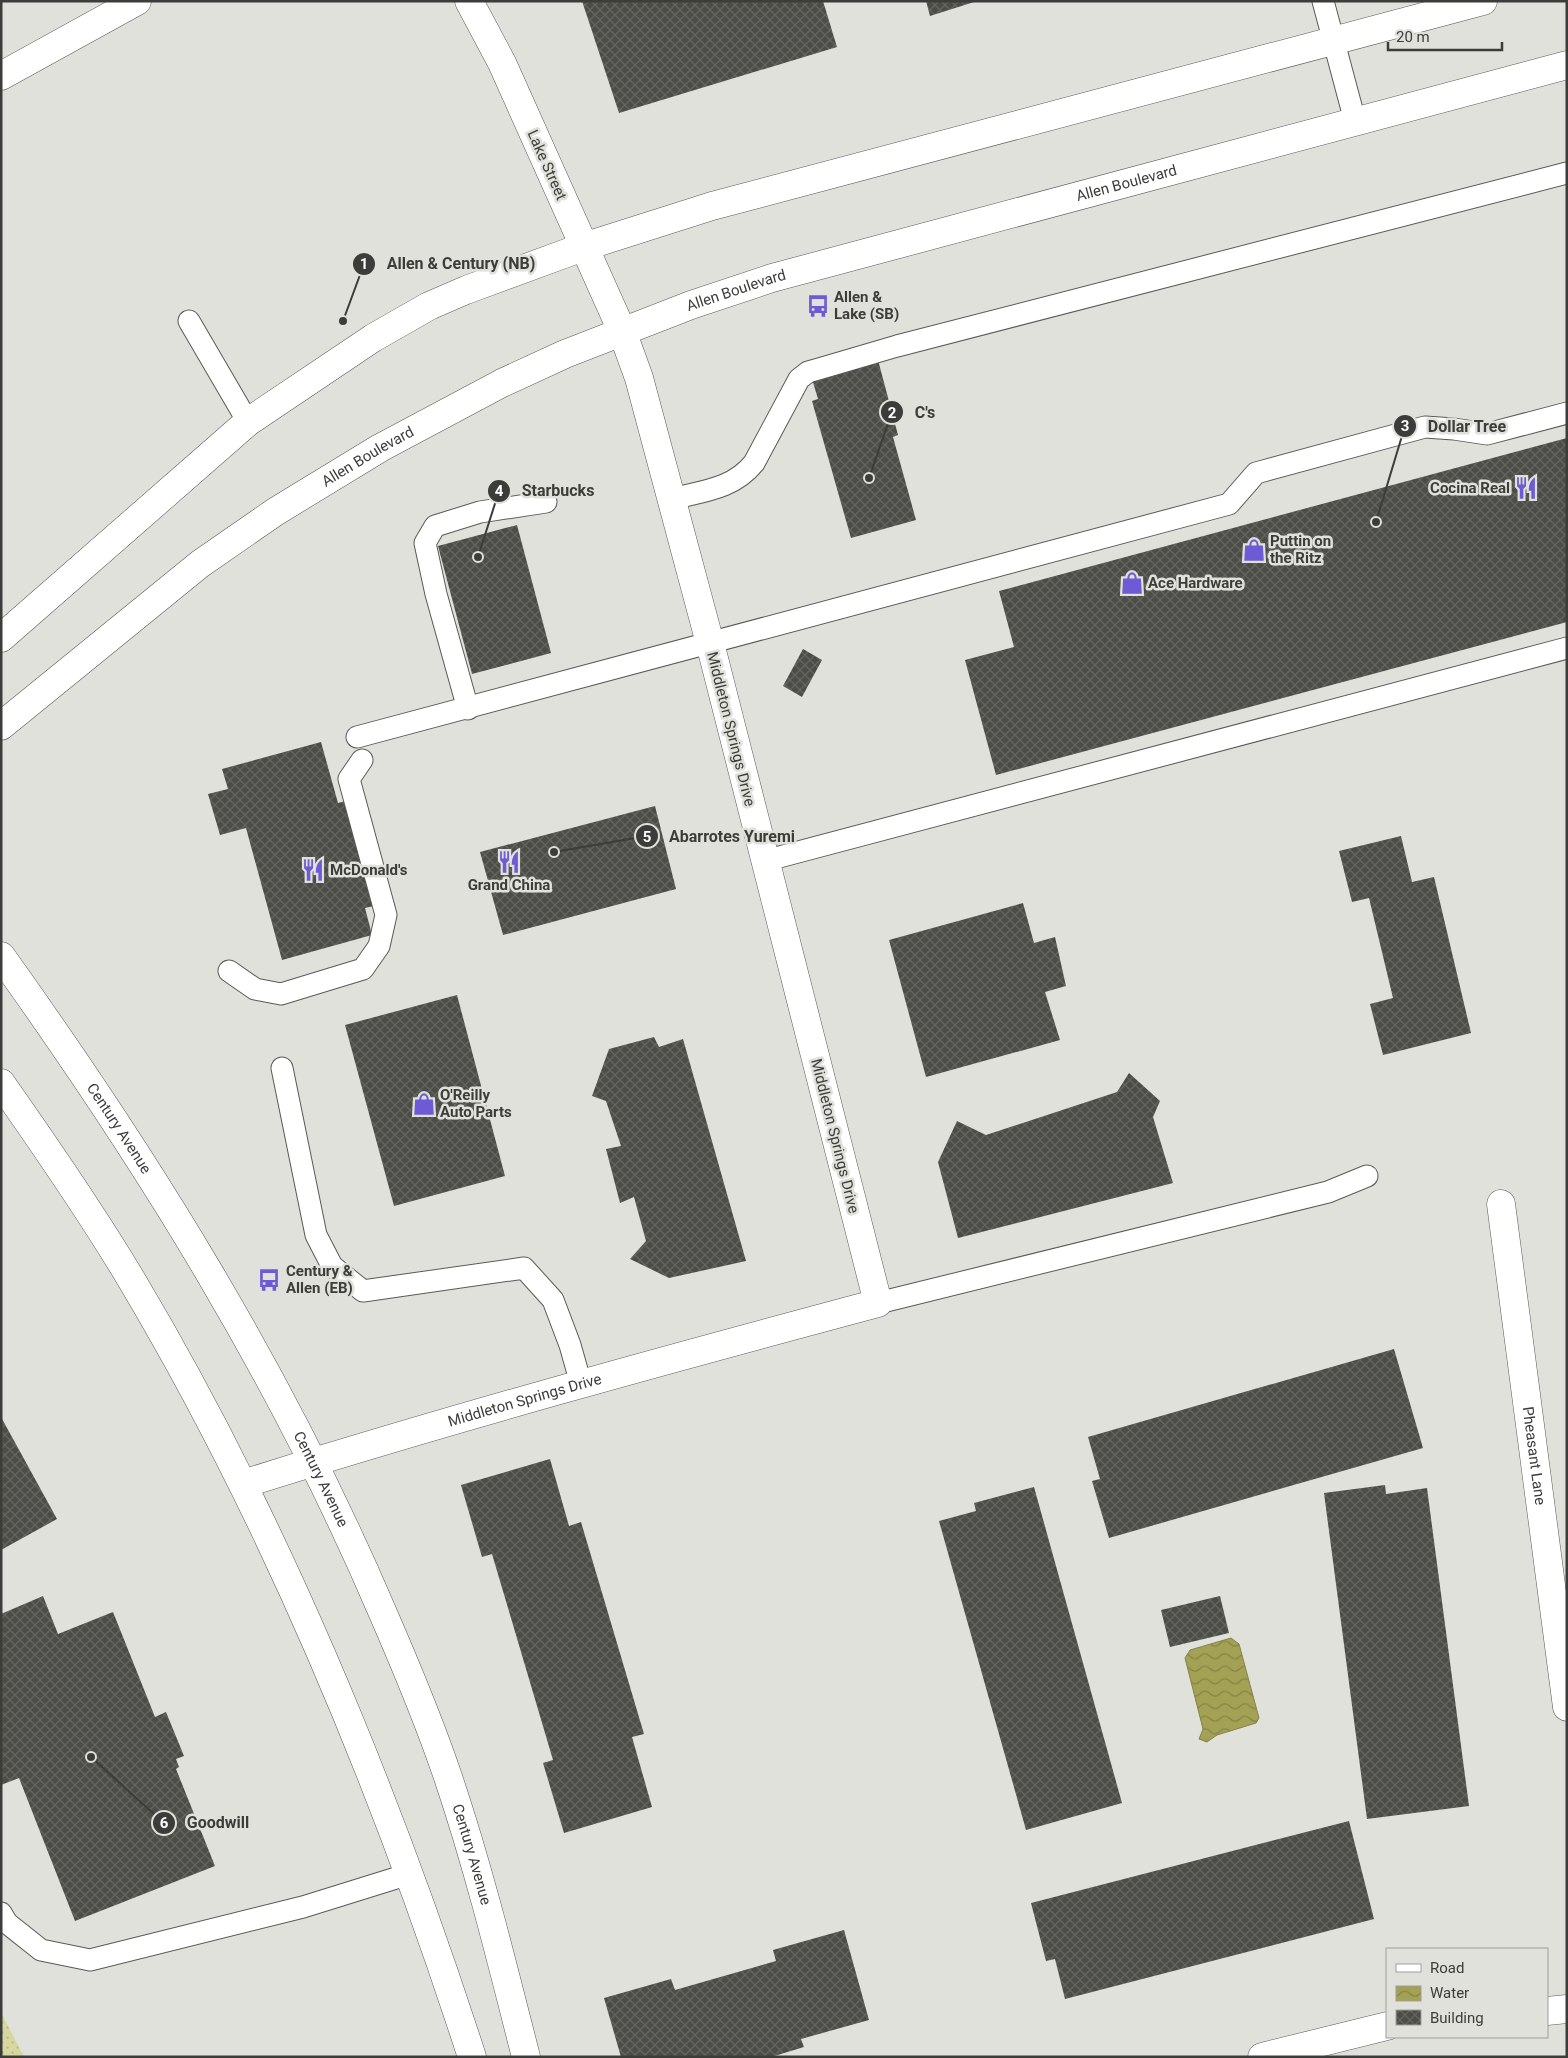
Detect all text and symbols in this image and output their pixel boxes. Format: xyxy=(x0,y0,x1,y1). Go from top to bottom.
scale bar xyxy=(1388,20,1502,52)
text: 20 m xyxy=(1396,28,1430,46)
street label: Lake Street xyxy=(524,127,570,203)
street label: Allen Boulevard xyxy=(1074,161,1179,205)
callout: Allen & Century (NB) xyxy=(351,248,545,279)
text: Allen & Century (NB) xyxy=(387,254,535,273)
text: 1 xyxy=(360,255,368,273)
street label: Allen Boulevard xyxy=(684,266,788,315)
place label: Allen & Lake (SB) xyxy=(834,288,899,323)
bus stop icon: Allen & Lake (SB) xyxy=(805,293,831,319)
callout: C's xyxy=(880,397,945,428)
text: C's xyxy=(915,403,935,422)
text: 2 xyxy=(888,404,897,422)
callout: Dollar Tree xyxy=(1392,411,1516,442)
text: 3 xyxy=(1401,417,1409,435)
text: Dollar Tree xyxy=(1428,417,1506,436)
street label: Allen Boulevard xyxy=(318,423,417,490)
callout: Starbucks xyxy=(486,475,604,506)
restaurant icon: Cocina Real xyxy=(1513,475,1539,501)
place label: Cocina Real xyxy=(1430,479,1510,497)
text: Starbucks xyxy=(522,481,594,500)
text: 4 xyxy=(495,482,504,500)
place label: Puttin on the Ritz xyxy=(1270,532,1331,567)
shop icon: Puttin on the Ritz xyxy=(1241,537,1267,563)
shop icon: Ace Hardware xyxy=(1119,570,1145,596)
place label: Ace Hardware xyxy=(1148,574,1243,592)
street label: Middleton Springs Drive xyxy=(703,650,759,808)
callout: Abarrotes Yuremi xyxy=(634,821,805,852)
text: Abarrotes Yuremi xyxy=(669,827,795,846)
text: 5 xyxy=(643,828,651,846)
restaurant icon: Grand China xyxy=(496,849,522,875)
restaurant icon: McDonald's xyxy=(300,857,326,883)
place label: McDonald's xyxy=(330,861,408,879)
place label: Grand China xyxy=(468,876,550,894)
street label: Middleton Springs Drive xyxy=(807,1057,863,1215)
street label: Century Avenue xyxy=(83,1080,155,1177)
place label: O'Reilly Auto Parts xyxy=(440,1086,512,1121)
shop icon: O'Reilly Auto Parts xyxy=(411,1091,437,1117)
place label: Century & Allen (EB) xyxy=(286,1262,353,1297)
bus stop icon: Century & Allen (EB) xyxy=(256,1267,282,1293)
street label: Middleton Springs Drive xyxy=(446,1370,604,1431)
street label: Pheasant Lane xyxy=(1519,1405,1549,1506)
street label: Century Avenue xyxy=(290,1428,352,1530)
street label: Century Avenue xyxy=(448,1802,495,1907)
callout: Goodwill xyxy=(152,1807,259,1838)
text: Goodwill xyxy=(187,1813,249,1832)
text: 6 xyxy=(160,1814,169,1832)
legend xyxy=(1386,1948,1548,2038)
text: Road xyxy=(1430,1959,1464,1977)
text: Water xyxy=(1430,1984,1469,2002)
text: Building xyxy=(1430,2009,1484,2027)

